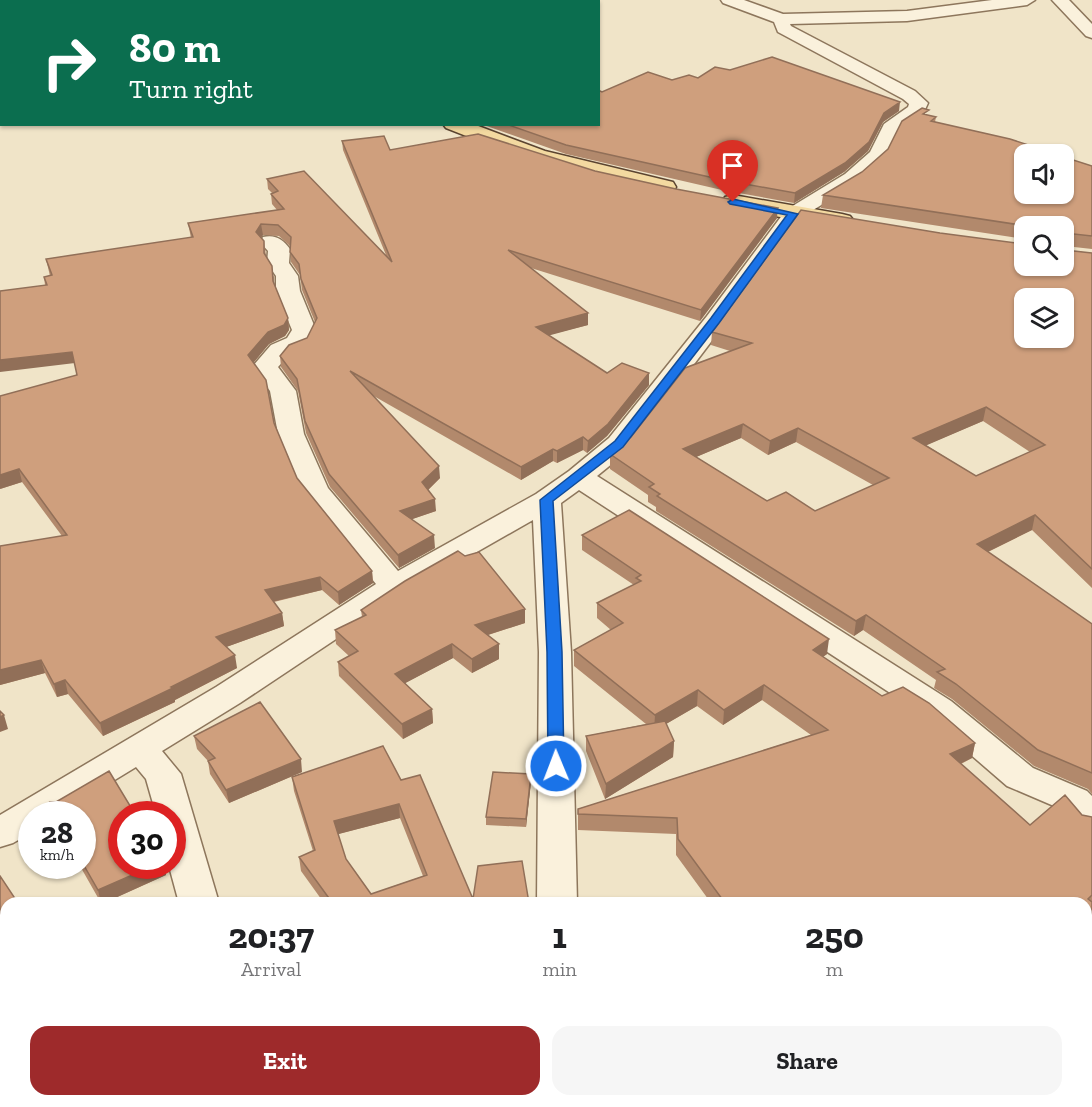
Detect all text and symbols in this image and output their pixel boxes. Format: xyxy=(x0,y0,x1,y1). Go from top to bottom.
text: 80 m xyxy=(129,22,220,73)
icon: right xyxy=(30,24,108,102)
text: Turn right xyxy=(129,73,253,105)
pin xyxy=(707,140,758,202)
map controls xyxy=(1014,144,1074,348)
button: sound xyxy=(1014,144,1074,204)
icon: arrive xyxy=(716,149,749,182)
button: search xyxy=(1014,216,1074,276)
button: layers xyxy=(1014,288,1074,348)
position arrow xyxy=(524,734,588,798)
speed limit sign: 30 xyxy=(108,801,186,879)
text: 28 xyxy=(41,815,73,851)
text: km/h xyxy=(40,846,74,864)
text: 20:37 xyxy=(228,914,314,957)
text: 1 xyxy=(552,914,567,957)
text: 250 xyxy=(805,914,864,957)
text: Arrival xyxy=(241,957,301,981)
text: min xyxy=(542,957,577,981)
text: m xyxy=(826,957,843,981)
button: Exit xyxy=(30,1026,540,1095)
button: Share xyxy=(552,1026,1062,1095)

